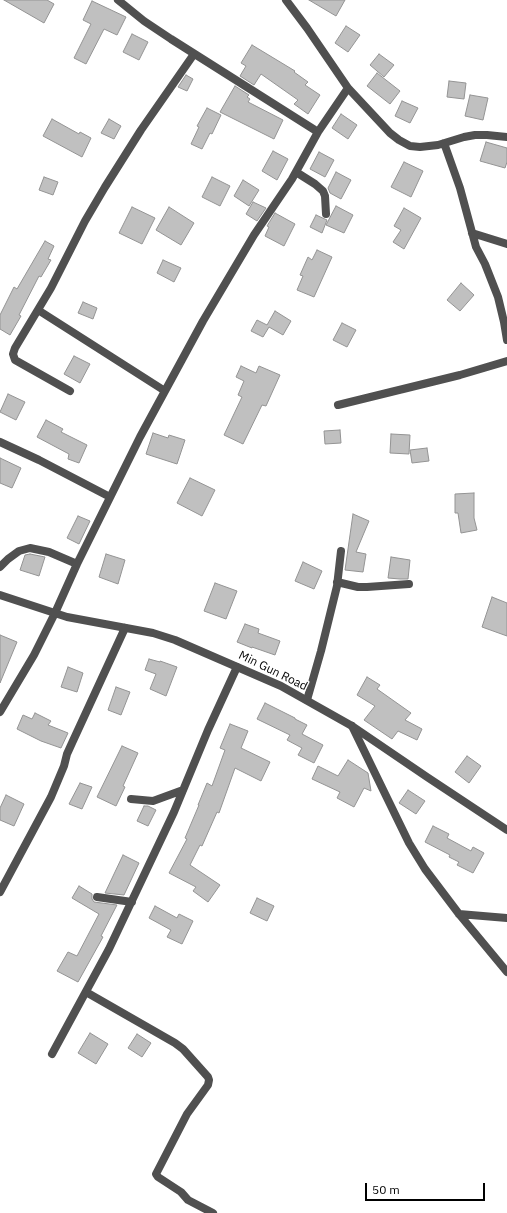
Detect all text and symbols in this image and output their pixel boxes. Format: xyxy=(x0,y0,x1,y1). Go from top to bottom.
street label: Min Gun Road xyxy=(236,648,310,694)
scale bar xyxy=(367,1175,487,1201)
text: 50 m xyxy=(372,1182,400,1197)

